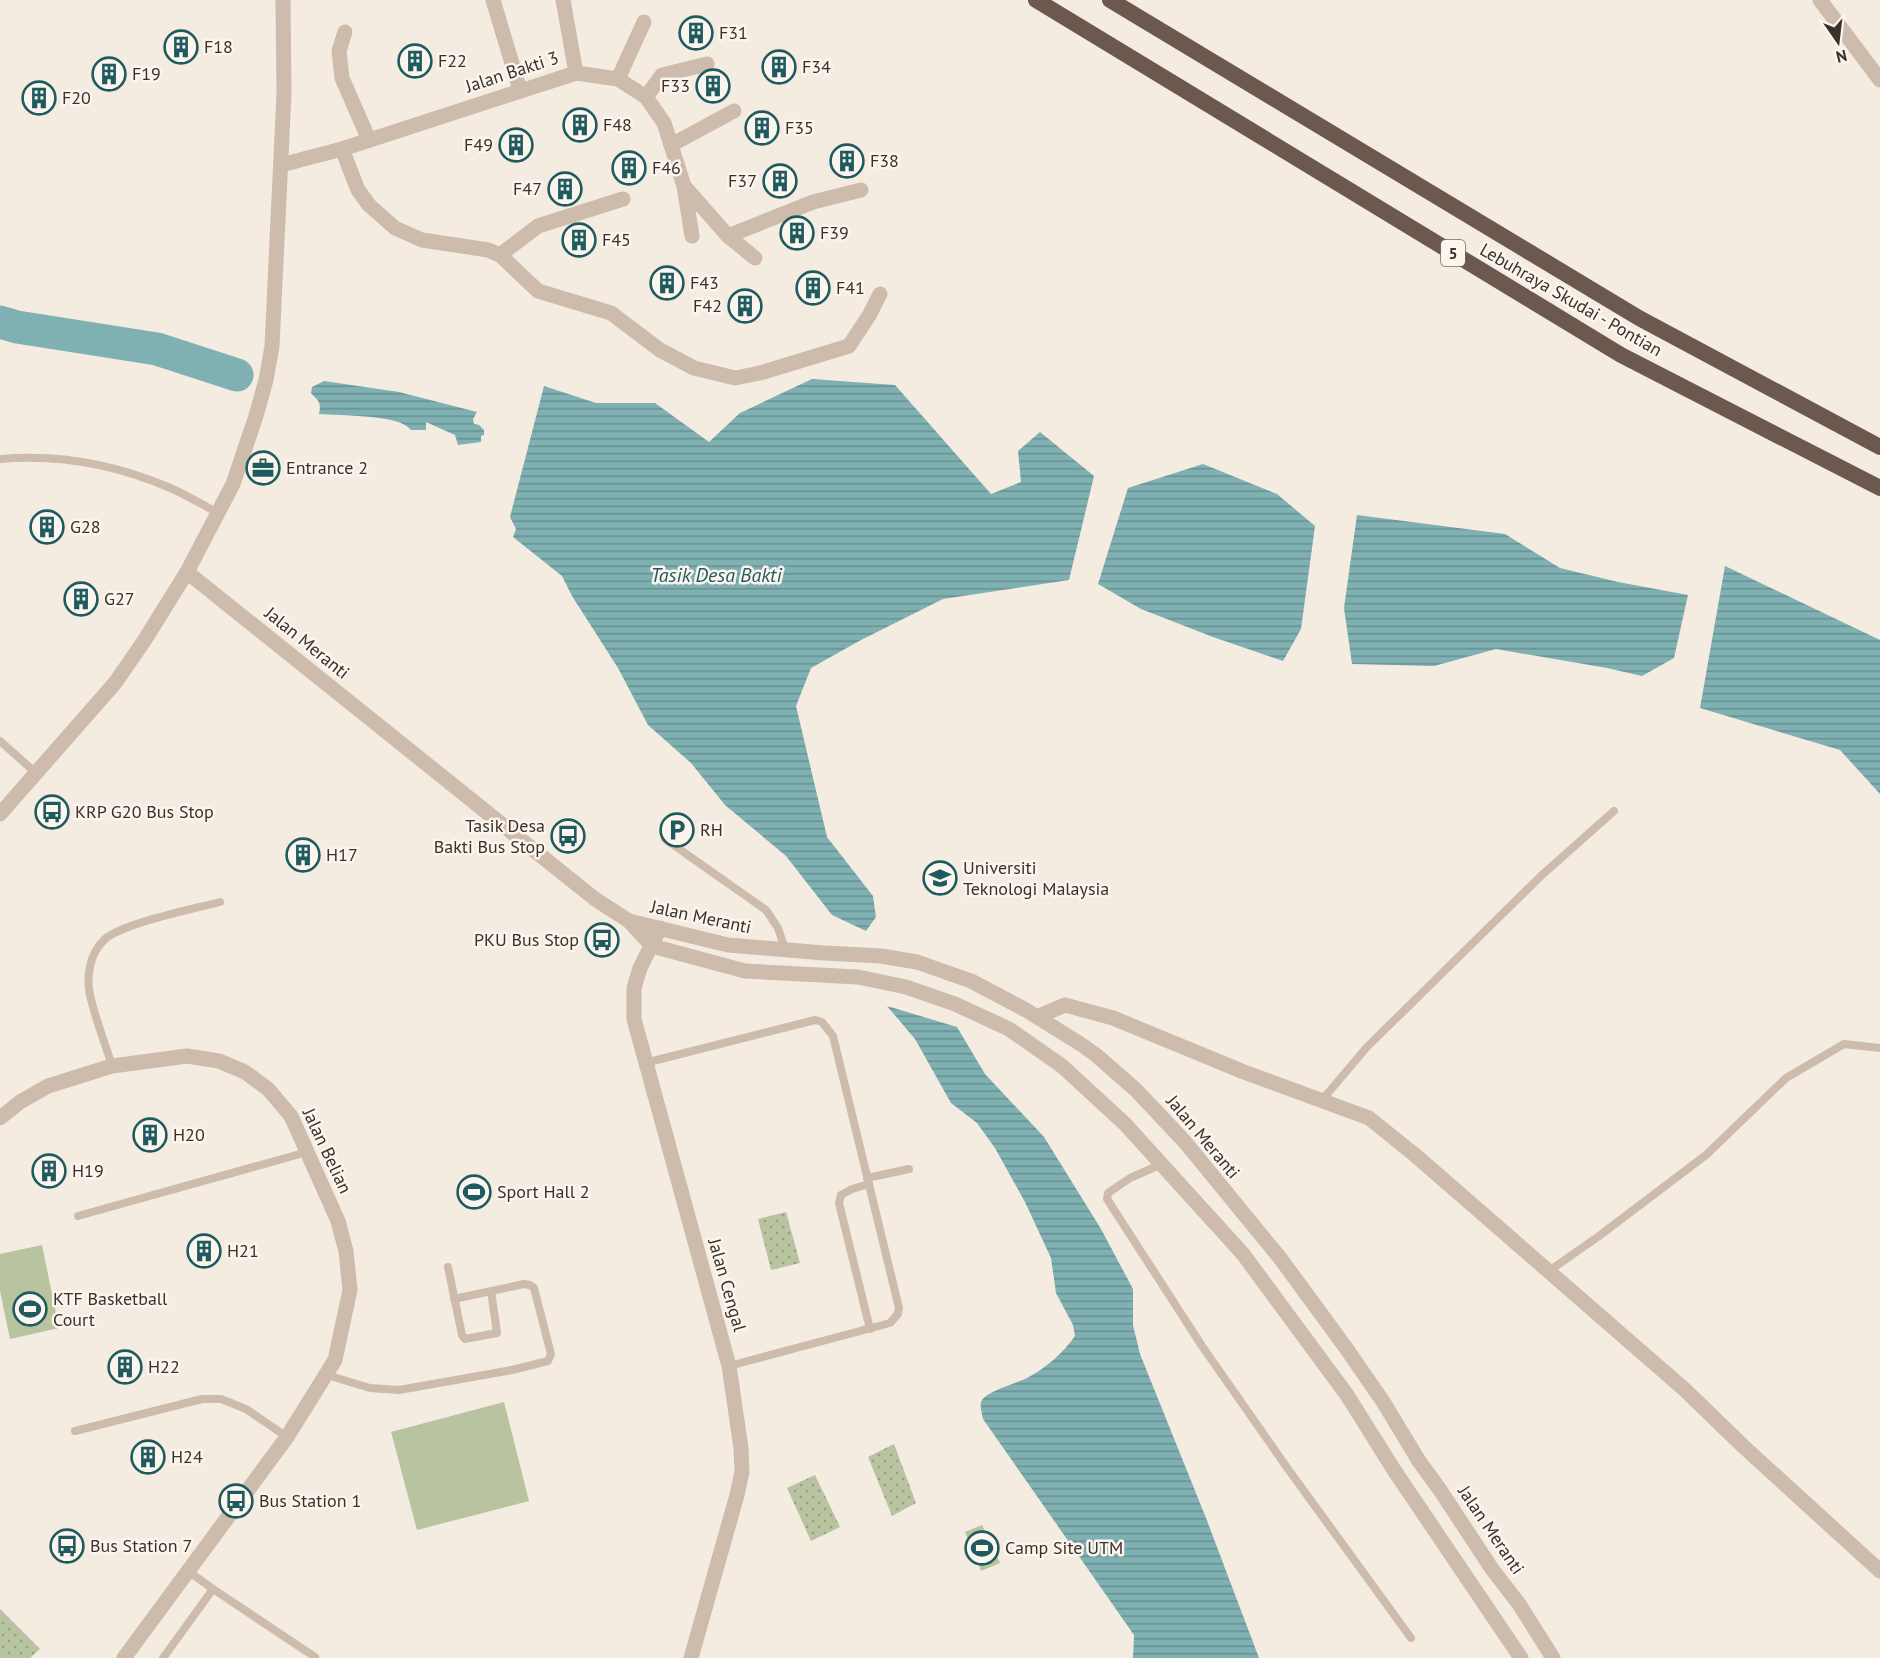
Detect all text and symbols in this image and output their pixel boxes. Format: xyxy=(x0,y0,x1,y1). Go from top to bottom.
north arrow xyxy=(1808,12,1868,72)
building icon: F31 xyxy=(678,15,714,51)
place label: F31 xyxy=(719,21,748,44)
building icon: F18 xyxy=(163,29,199,65)
place label: F18 xyxy=(204,35,233,58)
building icon: F22 xyxy=(397,43,433,79)
street label: Jalan Bakti 3 xyxy=(461,46,561,98)
text: N xyxy=(1834,46,1849,68)
place label: F22 xyxy=(438,49,467,72)
building icon: F34 xyxy=(761,49,797,85)
place label: F34 xyxy=(802,55,831,78)
building icon: F19 xyxy=(91,56,127,92)
place label: F19 xyxy=(132,62,161,85)
building icon: F33 xyxy=(695,68,731,104)
place label: F33 xyxy=(661,74,690,97)
building icon: F20 xyxy=(21,80,57,116)
place label: F20 xyxy=(62,86,91,109)
building icon: F48 xyxy=(562,107,598,143)
building icon: F35 xyxy=(744,110,780,146)
place label: F48 xyxy=(603,113,632,136)
place label: F35 xyxy=(785,116,814,139)
building icon: F49 xyxy=(498,127,534,163)
place label: F49 xyxy=(464,133,493,156)
building icon: F38 xyxy=(829,143,865,179)
place label: F38 xyxy=(870,149,899,172)
building icon: F46 xyxy=(611,150,647,186)
place label: F46 xyxy=(652,156,681,179)
building icon: F37 xyxy=(762,163,798,199)
place label: F37 xyxy=(728,169,757,192)
building icon: F47 xyxy=(547,171,583,207)
place label: F47 xyxy=(513,177,542,200)
building icon: F39 xyxy=(779,215,815,251)
place label: F39 xyxy=(820,221,849,244)
building icon: F45 xyxy=(561,222,597,258)
place label: F45 xyxy=(602,228,631,251)
street label: Lebuhraya Skudai - Pontian xyxy=(1476,238,1667,361)
road number: 5 xyxy=(1441,240,1465,266)
building icon: F43 xyxy=(649,265,685,301)
building icon: F41 xyxy=(795,270,831,306)
place label: F43 xyxy=(690,271,719,294)
place label: F41 xyxy=(836,276,865,299)
building icon: F42 xyxy=(727,288,763,324)
place label: F42 xyxy=(693,294,722,317)
office icon: Entrance 2 xyxy=(245,450,281,486)
place label: Entrance 2 xyxy=(286,456,368,479)
building icon: G28 xyxy=(29,509,65,545)
place label: G28 xyxy=(70,515,101,538)
water label: Tasik Desa Bakti xyxy=(650,562,782,588)
building icon: G27 xyxy=(63,581,99,617)
place label: G27 xyxy=(104,587,135,610)
street label: Jalan Meranti xyxy=(260,601,354,684)
bus stop icon: KRP G20 Bus Stop xyxy=(34,794,70,830)
place label: KRP G20 Bus Stop xyxy=(75,800,214,823)
parking icon: RH xyxy=(659,812,695,848)
place label: Tasik Desa Bakti Bus Stop xyxy=(434,814,545,858)
bus stop icon: Tasik Desa Bakti Bus Stop xyxy=(550,818,586,854)
place label: RH xyxy=(700,818,723,841)
building icon: H17 xyxy=(285,837,321,873)
place label: H17 xyxy=(326,843,358,866)
place label: Universiti Teknologi Malaysia xyxy=(963,856,1109,900)
school or university icon: Universiti Teknologi Malaysia xyxy=(922,860,958,896)
street label: Jalan Meranti xyxy=(648,894,753,938)
bus stop icon: PKU Bus Stop xyxy=(584,922,620,958)
place label: PKU Bus Stop xyxy=(474,928,579,951)
street label: Jalan Meranti xyxy=(1161,1089,1245,1183)
street label: Jalan Belian xyxy=(297,1104,357,1197)
building icon: H20 xyxy=(132,1117,168,1153)
place label: H20 xyxy=(173,1123,205,1146)
building icon: H19 xyxy=(31,1153,67,1189)
place label: H19 xyxy=(72,1159,104,1182)
sports icon: Sport Hall 2 xyxy=(456,1174,492,1210)
place label: Sport Hall 2 xyxy=(497,1180,590,1203)
building icon: H21 xyxy=(186,1233,222,1269)
street label: Jalan Cengal xyxy=(703,1235,752,1335)
place label: H21 xyxy=(227,1239,259,1262)
place label: KTF Basketball Court xyxy=(53,1287,168,1331)
sports icon: KTF Basketball Court xyxy=(12,1291,48,1327)
building icon: H22 xyxy=(107,1349,143,1385)
place label: H22 xyxy=(148,1355,180,1378)
building icon: H24 xyxy=(130,1439,166,1475)
place label: H24 xyxy=(171,1445,203,1468)
street label: Jalan Meranti xyxy=(1453,1480,1530,1579)
bus stop icon: Bus Station 1 xyxy=(218,1483,254,1519)
place label: Bus Station 1 xyxy=(259,1489,361,1512)
bus stop icon: Bus Station 7 xyxy=(49,1528,85,1564)
sports icon: Camp Site UTM xyxy=(964,1530,1000,1566)
place label: Bus Station 7 xyxy=(90,1534,192,1557)
place label: Camp Site UTM xyxy=(1005,1536,1123,1559)

